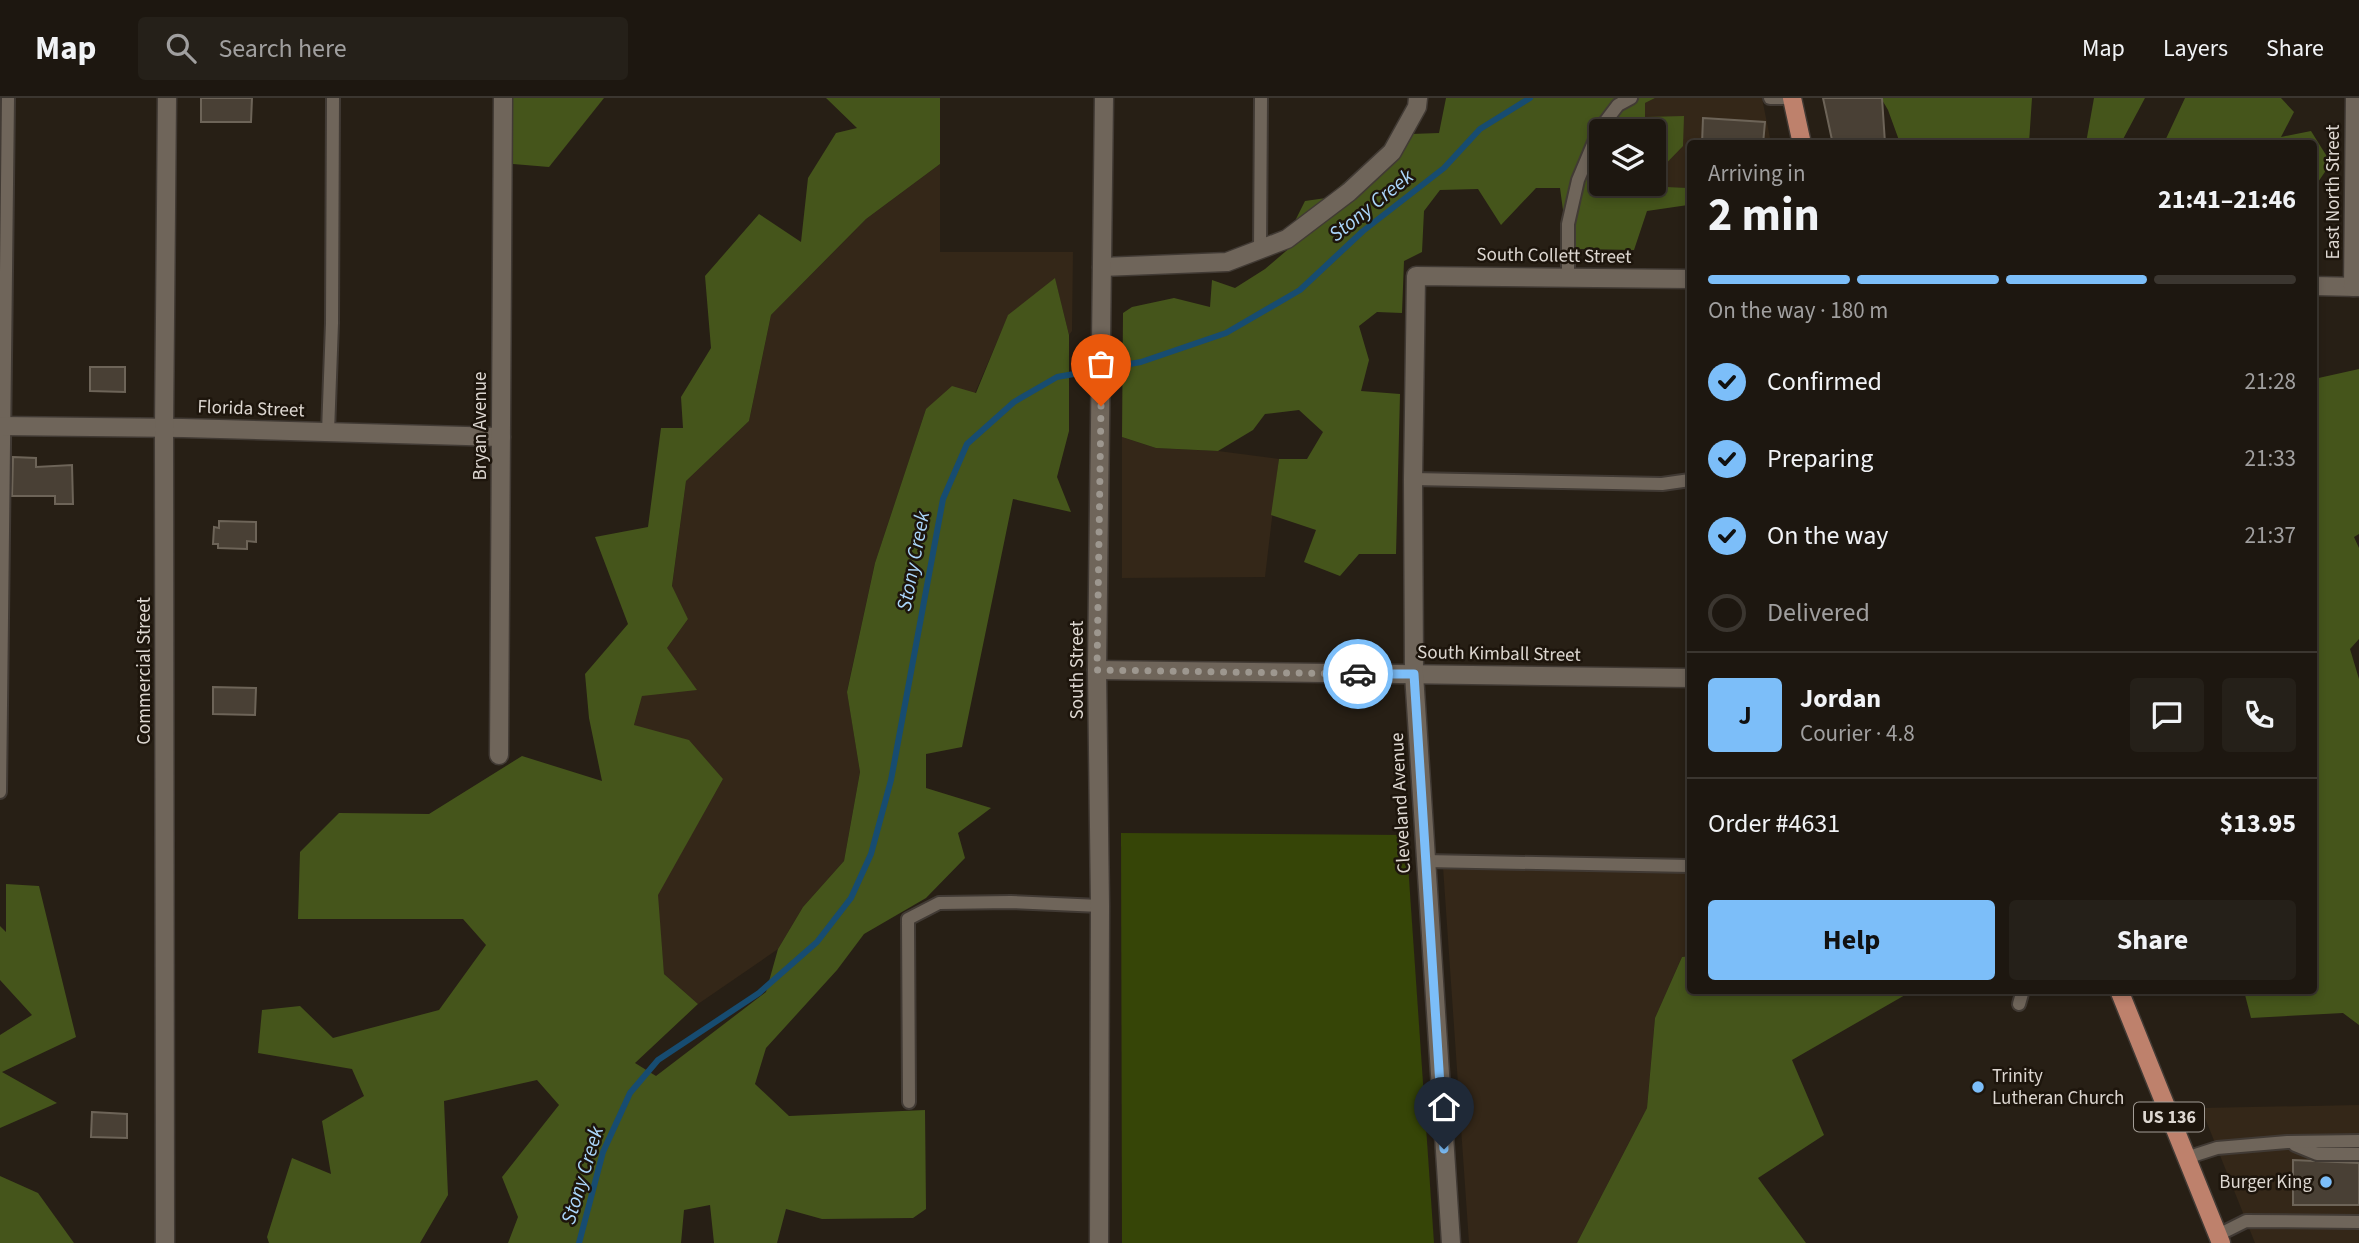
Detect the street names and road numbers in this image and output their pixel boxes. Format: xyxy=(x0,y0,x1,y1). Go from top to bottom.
street label: East North Street xyxy=(2320,124,2347,259)
street label: South Collett Street xyxy=(1476,241,1632,271)
street label: Bryan Avenue xyxy=(467,371,494,481)
street label: Florida Street xyxy=(197,394,306,424)
street label: Commercial Street xyxy=(131,597,158,745)
street label: South Street xyxy=(1064,620,1091,719)
street label: South Kimball Street xyxy=(1417,639,1582,669)
street label: Cleveland Avenue xyxy=(1384,732,1418,874)
road number: US 136 xyxy=(2134,1102,2204,1132)

